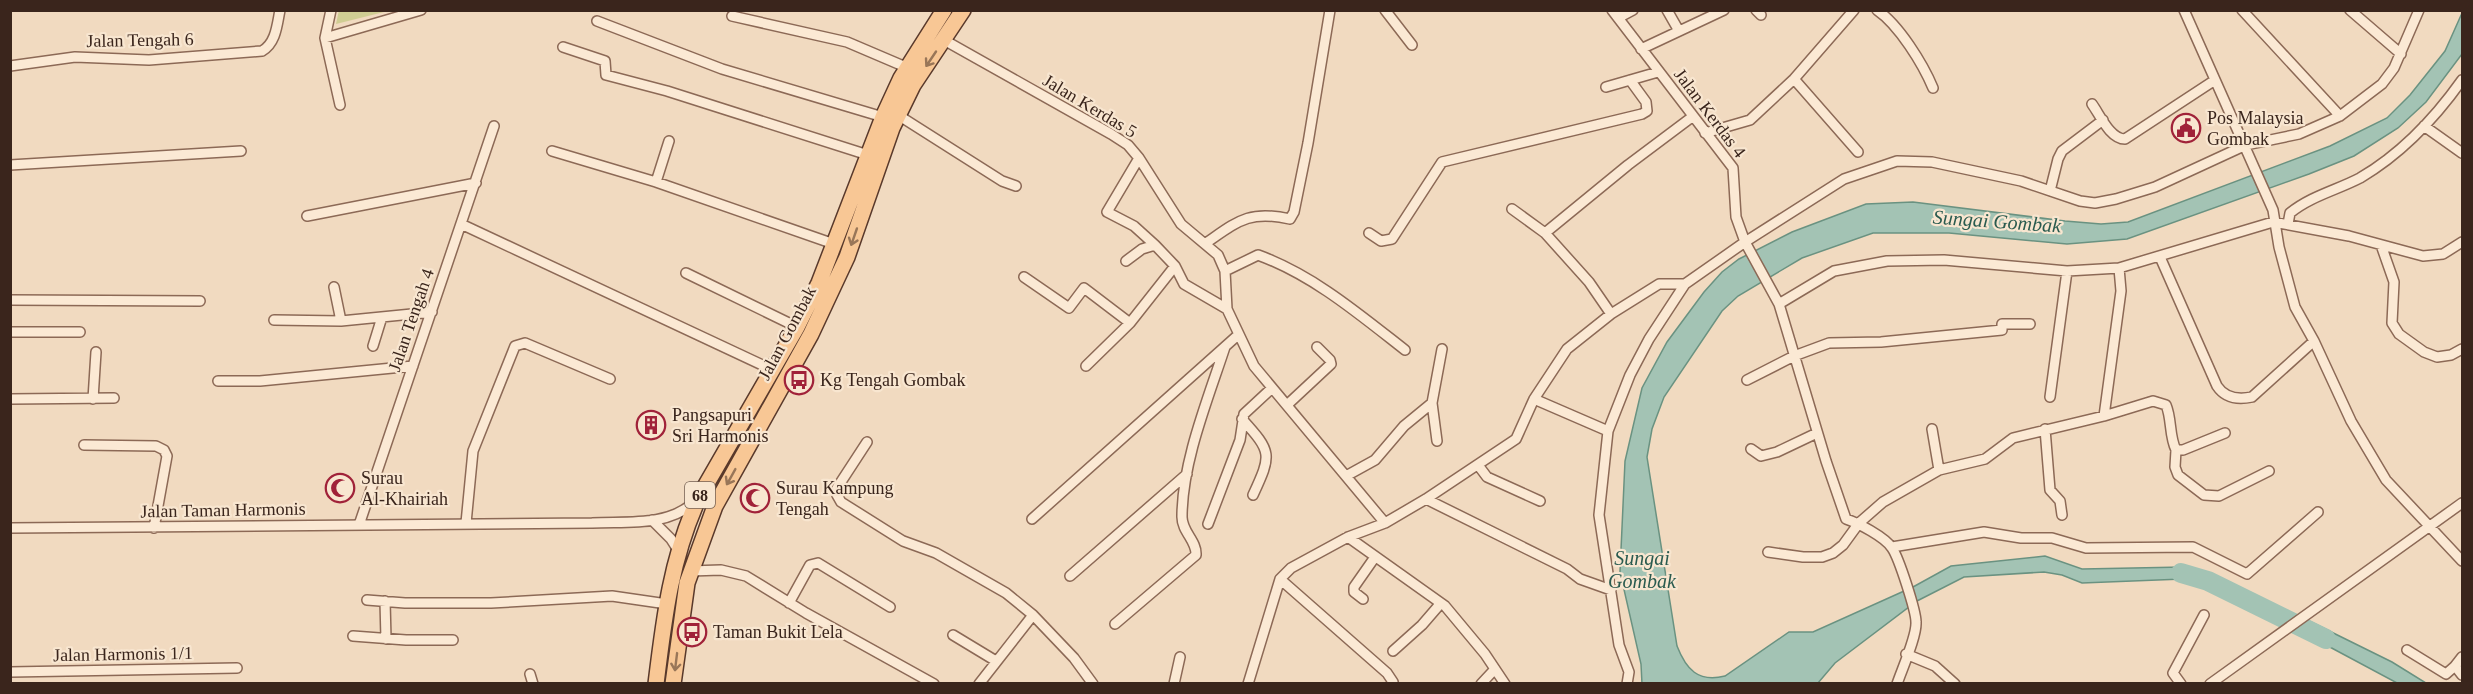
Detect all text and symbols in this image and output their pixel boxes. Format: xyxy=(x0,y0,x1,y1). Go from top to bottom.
street label: Jalan Tengah 6 xyxy=(86,29,194,51)
one-way arrow xyxy=(925,50,937,67)
street label: Jalan Kerdas 4 xyxy=(1670,65,1750,161)
street label: Jalan Kerdas 5 xyxy=(1039,70,1141,142)
place label: Pos Malaysia Gombak xyxy=(2207,108,2304,149)
public building icon: Pos Malaysia Gombak xyxy=(2170,112,2202,144)
water label: Sungai Gombak xyxy=(1932,206,2063,238)
one-way arrow xyxy=(848,227,859,246)
street label: Jalan Tengah 4 xyxy=(384,266,438,374)
street label: Jalan Gombak xyxy=(754,283,820,383)
bus stop icon: Kg Tengah Gombak xyxy=(783,364,815,396)
place label: Kg Tengah Gombak xyxy=(820,370,965,390)
place label: Pangsapuri Sri Harmonis xyxy=(672,405,769,446)
building icon: Pangsapuri Sri Harmonis xyxy=(635,409,667,441)
place label: Surau Al-Khairiah xyxy=(361,468,448,509)
one-way arrow xyxy=(725,468,737,485)
mosque icon: Surau Al-Khairiah xyxy=(324,472,356,504)
place label: Surau Kampung Tengah xyxy=(776,478,893,519)
road number: 68 xyxy=(685,482,715,508)
mosque icon: Surau Kampung Tengah xyxy=(739,482,771,514)
street label: Jalan Taman Harmonis xyxy=(140,499,306,521)
water label: Sungai Gombak xyxy=(1608,547,1677,592)
bus stop icon: Taman Bukit Lela xyxy=(676,616,708,648)
place label: Taman Bukit Lela xyxy=(713,622,843,642)
street label: Jalan Harmonis 1/1 xyxy=(53,643,193,665)
one-way arrow xyxy=(670,651,681,671)

